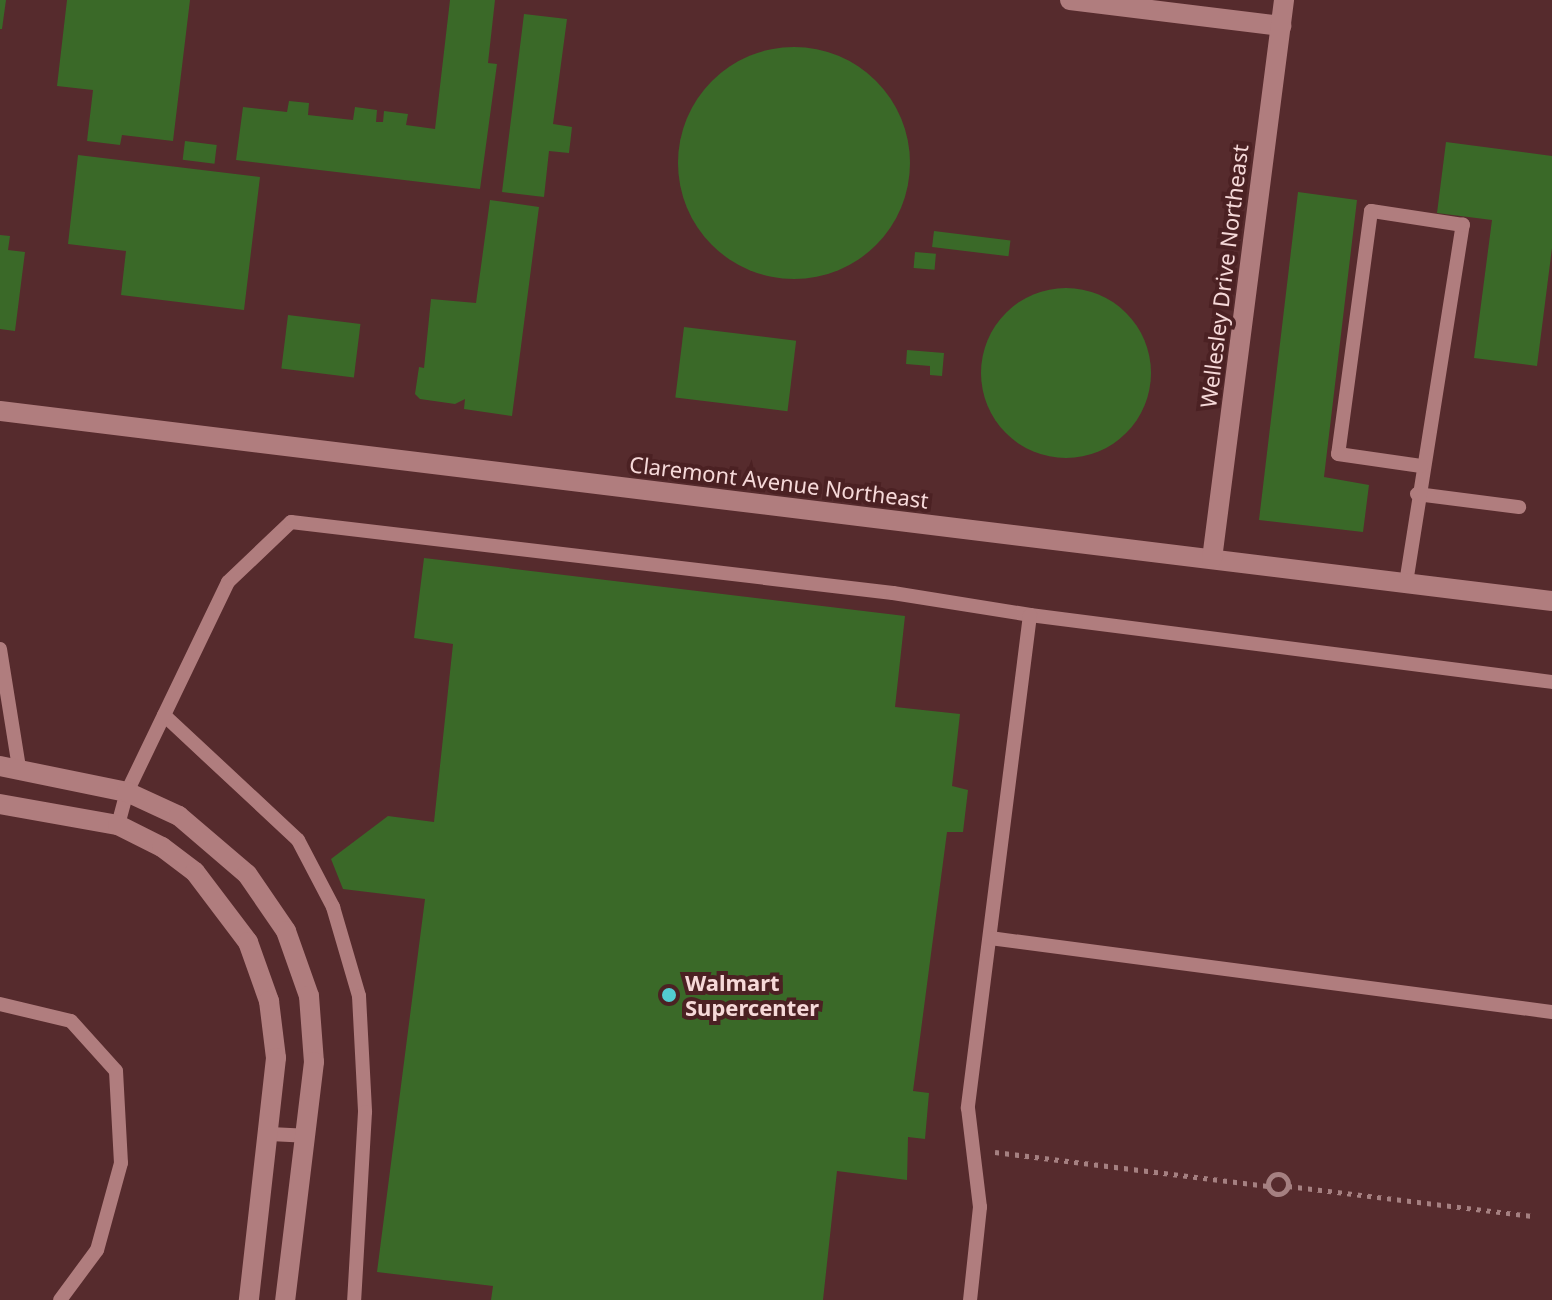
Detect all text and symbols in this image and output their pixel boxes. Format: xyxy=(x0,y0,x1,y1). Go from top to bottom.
street label: Wellesley Drive Northeast xyxy=(1195,143,1253,409)
street label: Claremont Avenue Northeast xyxy=(628,451,930,513)
place label: Walmart Supercenter xyxy=(685,969,819,1020)
marker: Walmart Supercenter xyxy=(660,986,678,1004)

